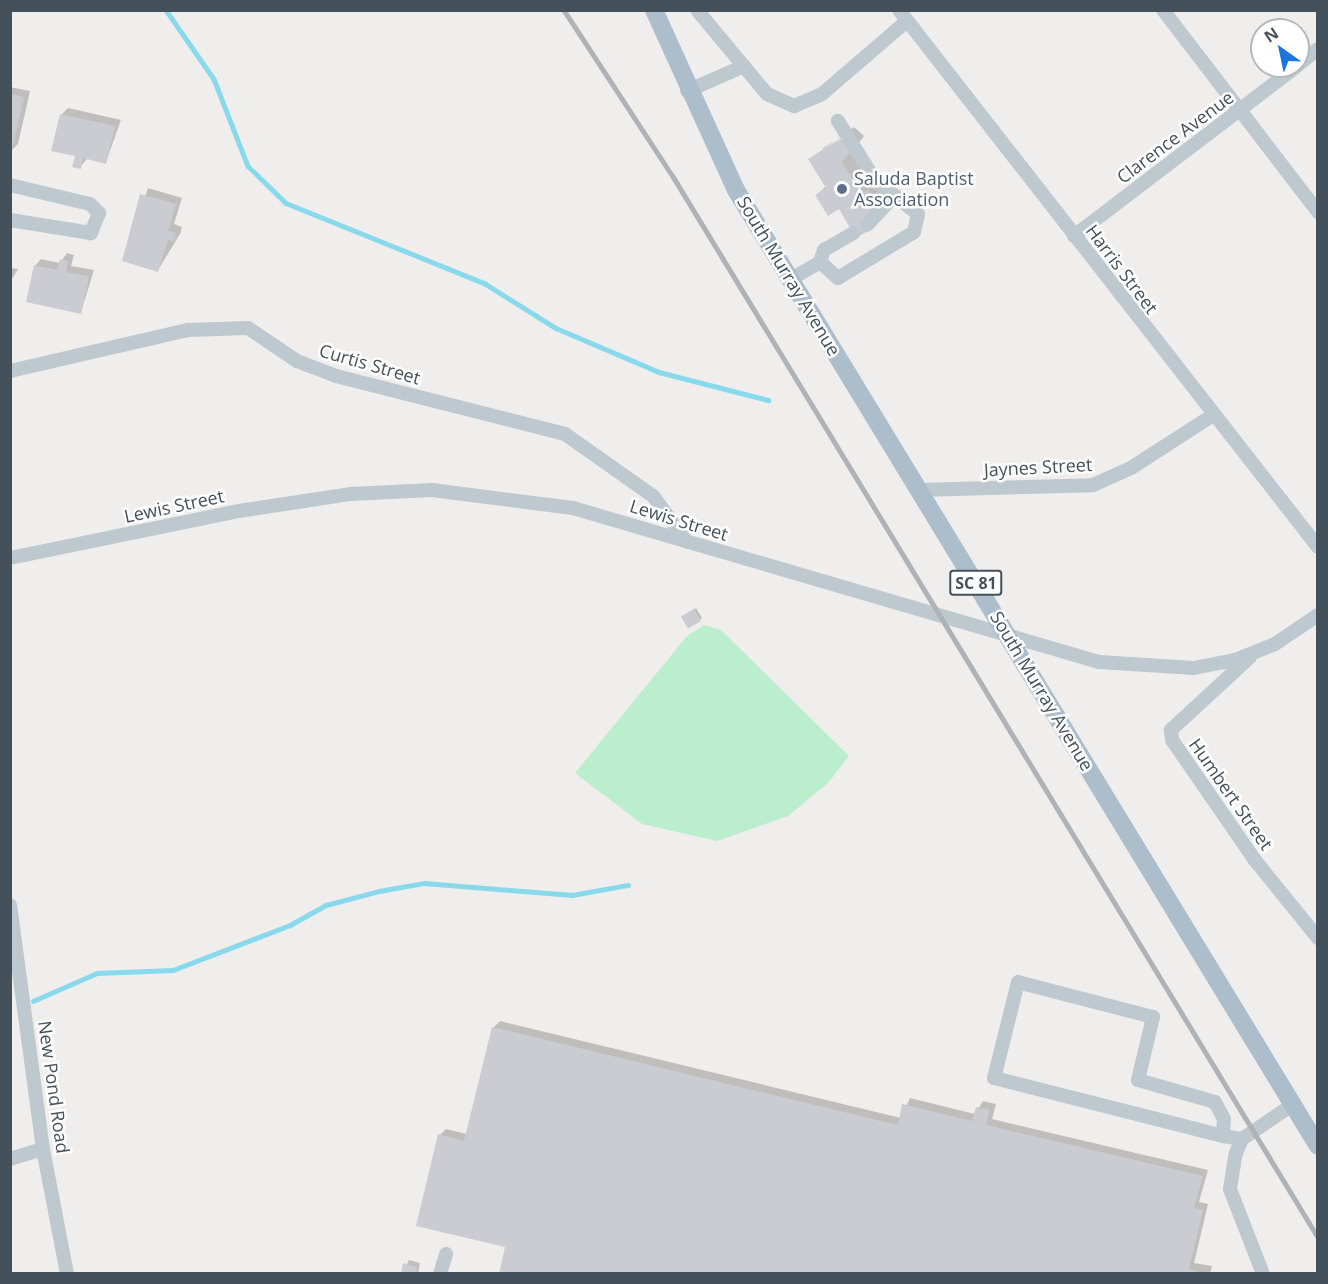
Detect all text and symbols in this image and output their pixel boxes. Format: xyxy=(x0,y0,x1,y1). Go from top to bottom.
north arrow xyxy=(1250,18,1310,78)
text: N xyxy=(1260,22,1283,47)
street label: Clarence Avenue xyxy=(1112,86,1238,188)
place label: Saluda Baptist Association xyxy=(854,168,974,210)
marker: Saluda Baptist Association xyxy=(835,182,849,196)
street label: South Murray Avenue xyxy=(733,192,845,360)
street label: Harris Street xyxy=(1081,220,1163,318)
street label: Curtis Street xyxy=(317,339,423,389)
street label: Jaynes Street xyxy=(983,453,1093,481)
street label: Lewis Street xyxy=(122,485,226,527)
street label: Lewis Street xyxy=(627,495,731,545)
road number: SC 81 xyxy=(949,570,1003,596)
street label: South Murray Avenue xyxy=(986,607,1098,775)
street label: Humbert Street xyxy=(1185,734,1277,854)
street label: New Pond Road xyxy=(34,1019,74,1155)

